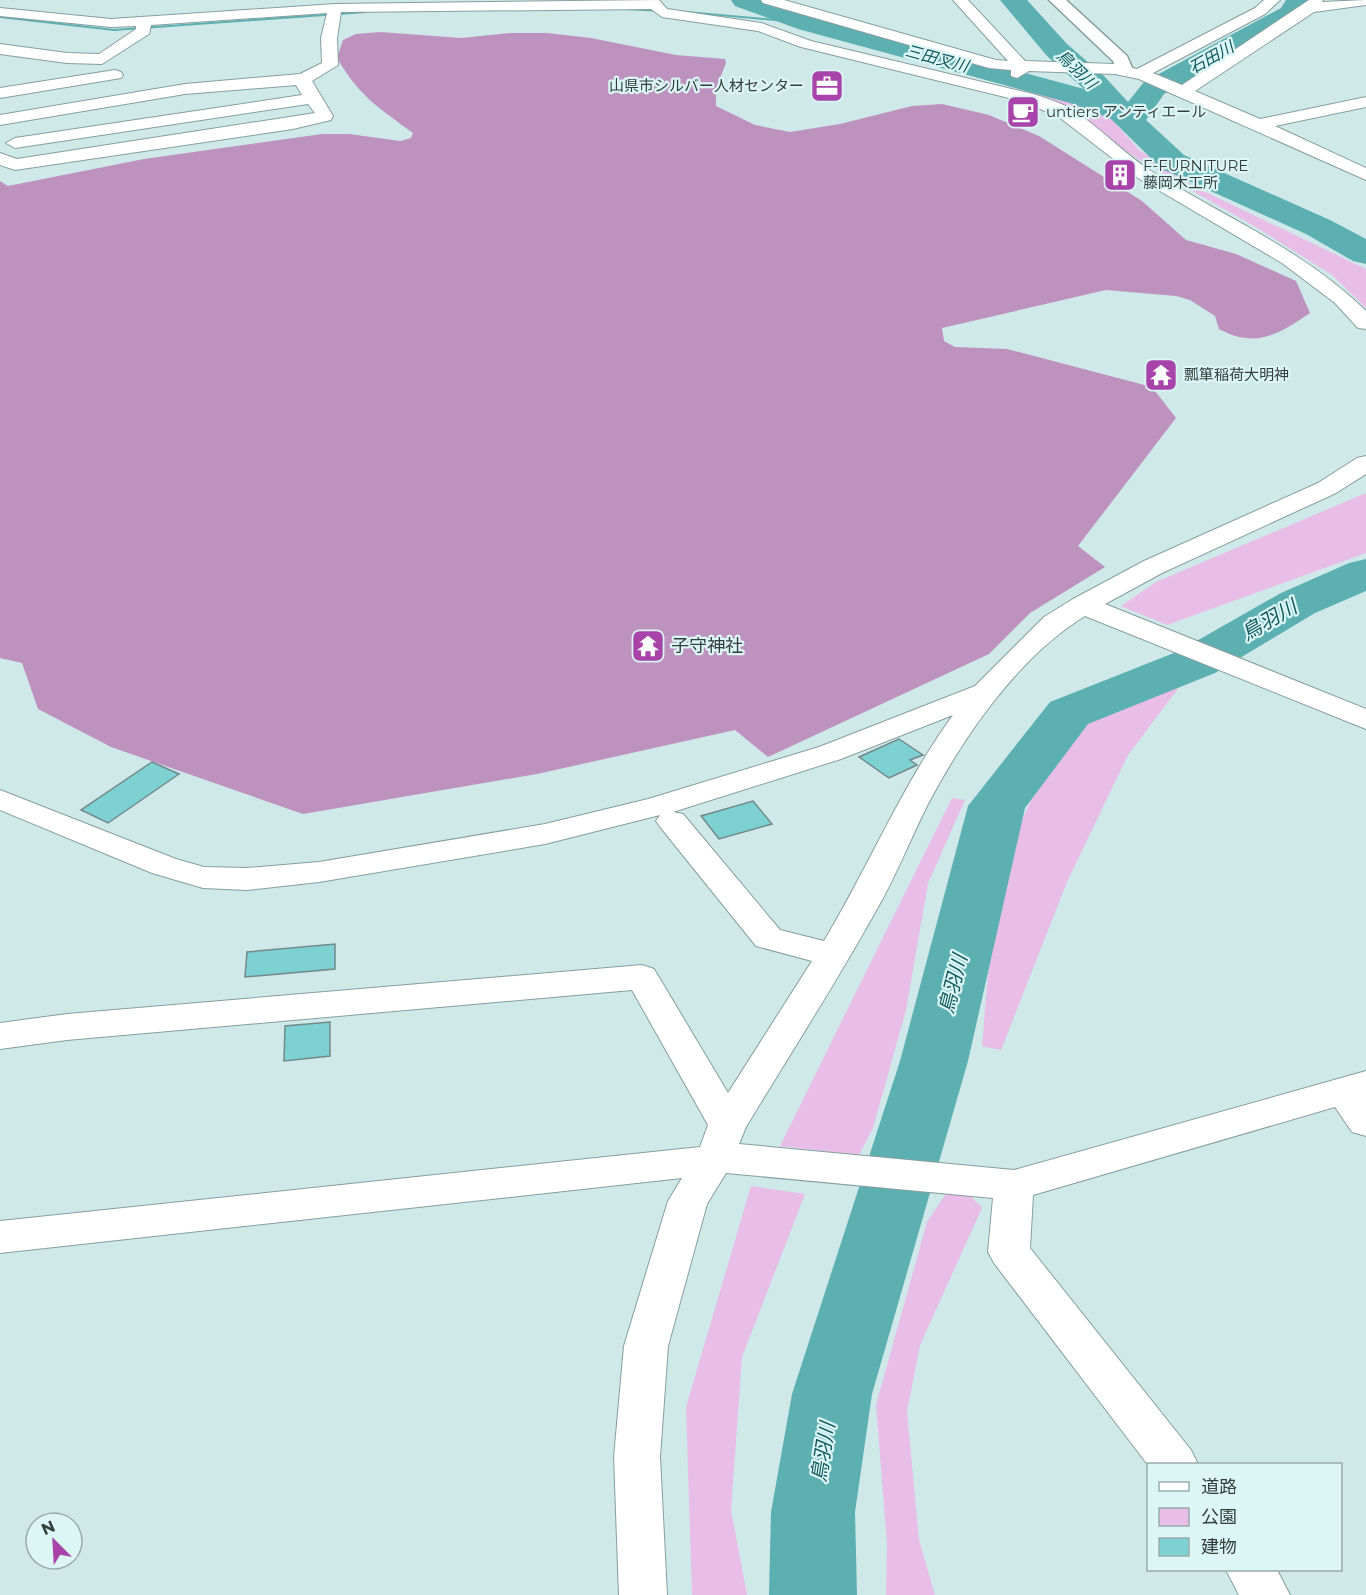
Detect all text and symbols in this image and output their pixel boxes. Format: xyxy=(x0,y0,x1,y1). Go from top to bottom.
water label: 石田川 xyxy=(1186,37,1239,77)
water label: 三田叉川 xyxy=(903,41,972,76)
water label: 鳥羽川 xyxy=(1053,46,1102,94)
office icon: 山県市シルバー人材センター xyxy=(809,68,845,104)
place label: 山県市シルバー人材センター xyxy=(609,76,804,95)
cafe icon: untiers アンティエール xyxy=(1005,94,1041,130)
place label: untiers アンティエール xyxy=(1046,102,1206,121)
place label: F-FURNITURE 藤岡木工所 xyxy=(1143,156,1248,192)
building icon: F-FURNITURE 藤岡木工所 xyxy=(1102,157,1138,193)
temple icon: 瓢箪稲荷大明神 xyxy=(1143,357,1179,393)
place label: 瓢箪稲荷大明神 xyxy=(1184,365,1289,384)
water label: 鳥羽川 xyxy=(1237,594,1303,645)
temple icon: 子守神社 xyxy=(630,628,666,664)
place label: 子守神社 xyxy=(671,635,743,657)
water label: 鳥羽川 xyxy=(934,950,972,1016)
water label: 鳥羽川 xyxy=(806,1419,840,1484)
legend xyxy=(1147,1463,1342,1571)
text: 道路 xyxy=(1201,1476,1237,1498)
text: 公園 xyxy=(1201,1506,1237,1528)
north arrow xyxy=(24,1511,84,1571)
text: N xyxy=(38,1516,58,1539)
text: 建物 xyxy=(1201,1536,1237,1558)

